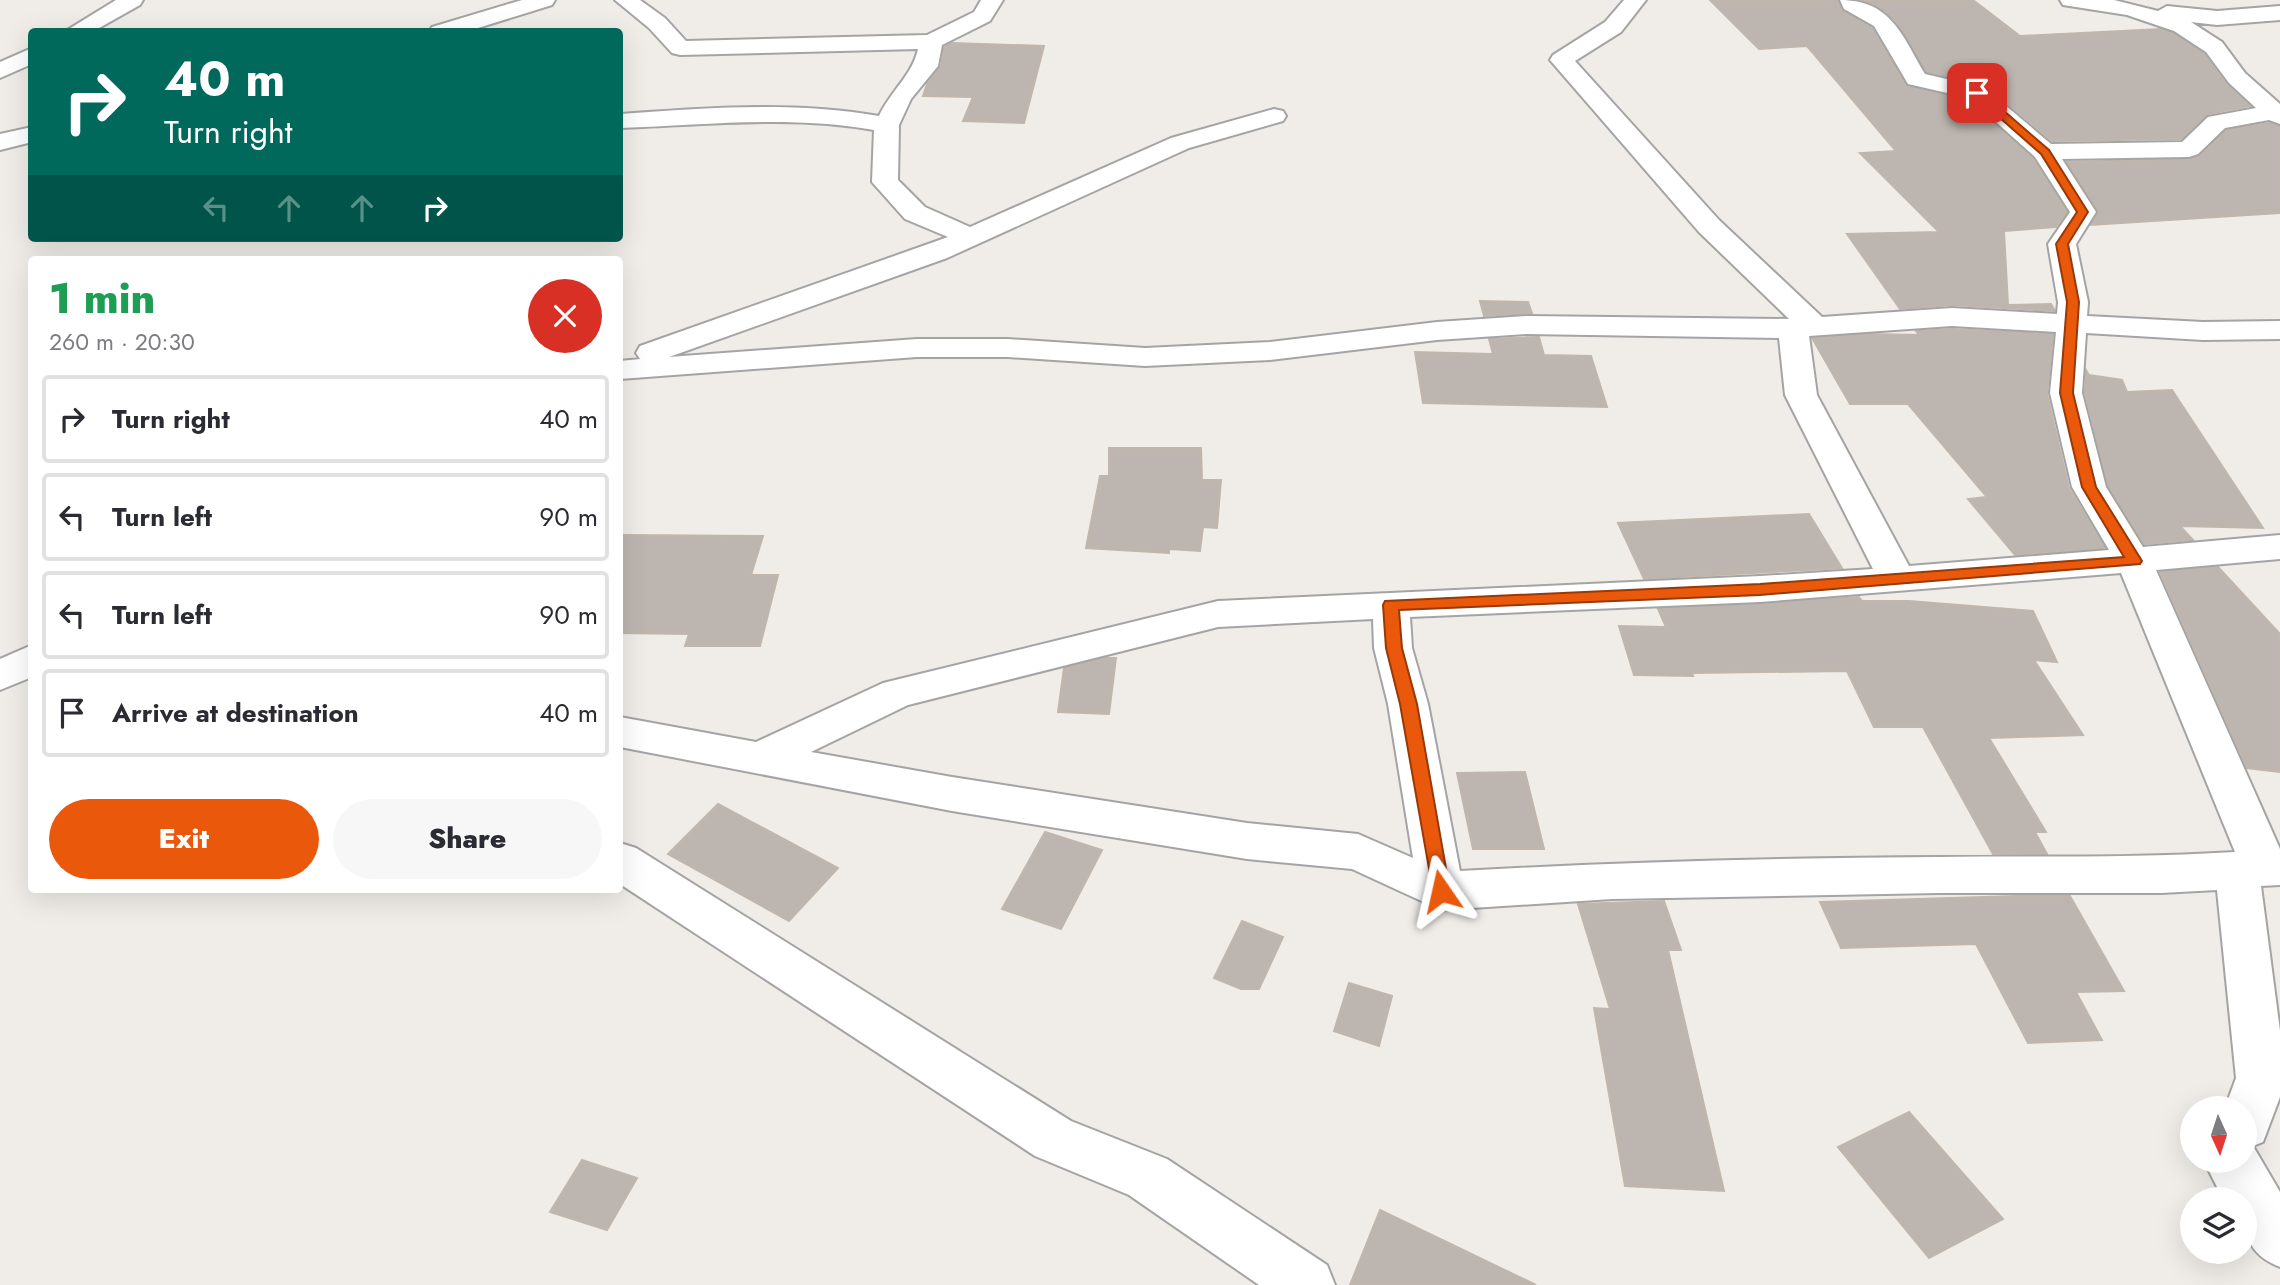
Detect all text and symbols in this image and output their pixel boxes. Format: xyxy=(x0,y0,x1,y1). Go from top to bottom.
text: 40 m xyxy=(164,44,286,114)
icon: right xyxy=(49,56,140,147)
pin xyxy=(1947,63,2007,123)
icon: arrive xyxy=(1958,74,1996,112)
text: Turn right xyxy=(164,109,293,155)
icon: left xyxy=(197,189,235,227)
icon: ahead xyxy=(270,189,308,227)
icon: ahead xyxy=(343,189,381,227)
icon: right xyxy=(416,189,454,227)
text: 1 min xyxy=(49,268,155,329)
button: close xyxy=(528,279,602,353)
text: 260 m · 20:30 xyxy=(49,325,195,359)
icon: right xyxy=(53,400,91,438)
text: Turn right xyxy=(112,400,230,438)
text: 40 m xyxy=(539,400,598,438)
icon: left xyxy=(53,498,91,536)
text: Turn left xyxy=(112,498,212,536)
text: 90 m xyxy=(539,498,598,536)
icon: left xyxy=(53,596,91,634)
text: Turn left xyxy=(112,596,212,634)
text: 90 m xyxy=(539,596,598,634)
icon: arrive xyxy=(53,694,91,732)
text: Arrive at destination xyxy=(112,694,359,732)
text: 40 m xyxy=(539,694,598,732)
button: Exit xyxy=(49,799,319,879)
button: Share xyxy=(333,799,602,879)
position arrow xyxy=(1404,854,1478,928)
north arrow xyxy=(2180,1096,2258,1172)
map controls xyxy=(2180,1096,2257,1264)
button: layers xyxy=(2180,1187,2257,1264)

